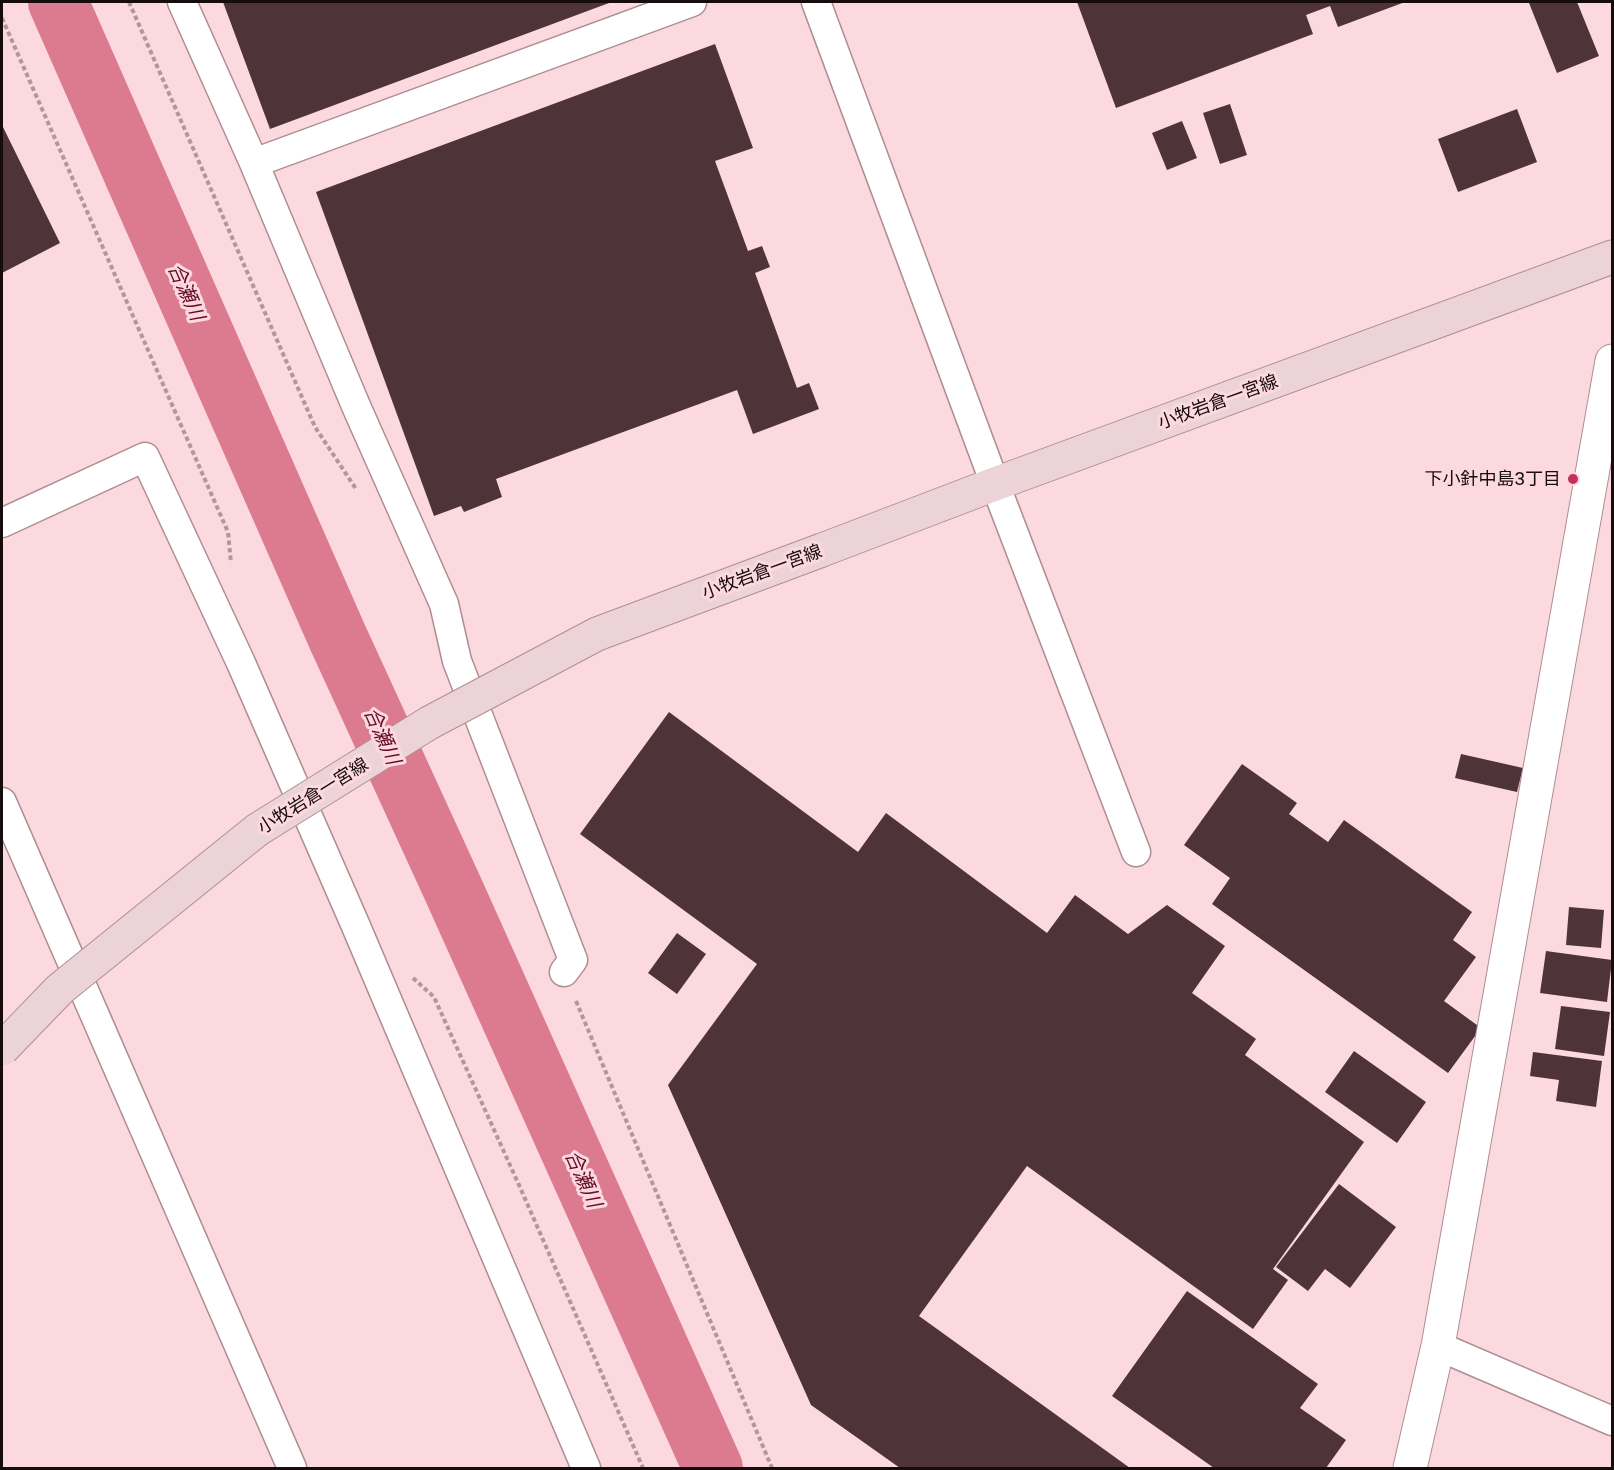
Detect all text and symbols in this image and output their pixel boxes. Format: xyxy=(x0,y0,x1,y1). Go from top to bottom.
water label: 合瀬川 xyxy=(163,260,209,324)
street label: 小牧岩倉一宮線 xyxy=(1155,370,1281,434)
place label: 下小針中島3丁目 xyxy=(1424,468,1561,490)
marker: 下小針中島3丁目 xyxy=(1566,472,1580,486)
street label: 小牧岩倉一宮線 xyxy=(699,540,825,604)
water label: 合瀬川 xyxy=(359,704,405,768)
street label: 小牧岩倉一宮線 xyxy=(254,753,372,839)
water label: 合瀬川 xyxy=(560,1147,606,1211)

